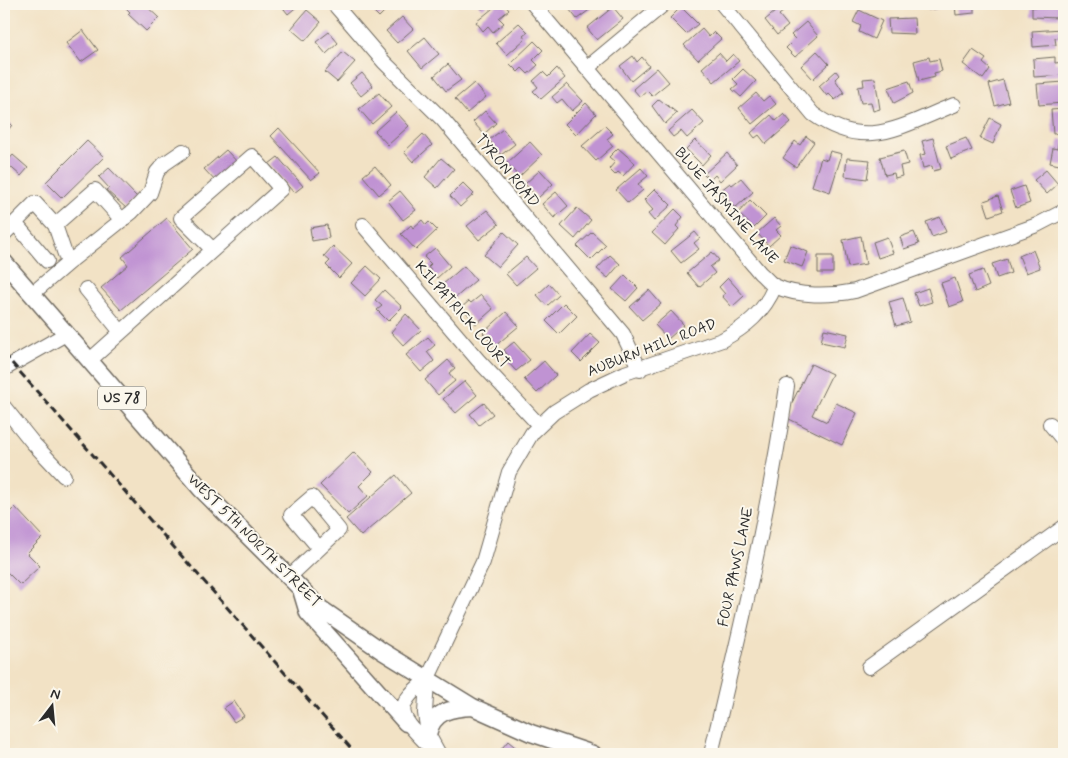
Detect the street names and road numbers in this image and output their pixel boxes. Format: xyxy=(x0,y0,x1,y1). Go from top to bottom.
street label: TYRON ROAD xyxy=(470,130,544,212)
street label: BLUE JASMINE LANE xyxy=(670,143,782,269)
street label: KILPATRICK COURT xyxy=(410,257,514,373)
street label: AUBURN HILL ROAD xyxy=(585,314,719,382)
road number: US 78 xyxy=(98,386,146,409)
street label: WEST 5TH NORTH STREET xyxy=(183,470,325,612)
street label: FOUR PAWS LANE xyxy=(714,505,759,629)

